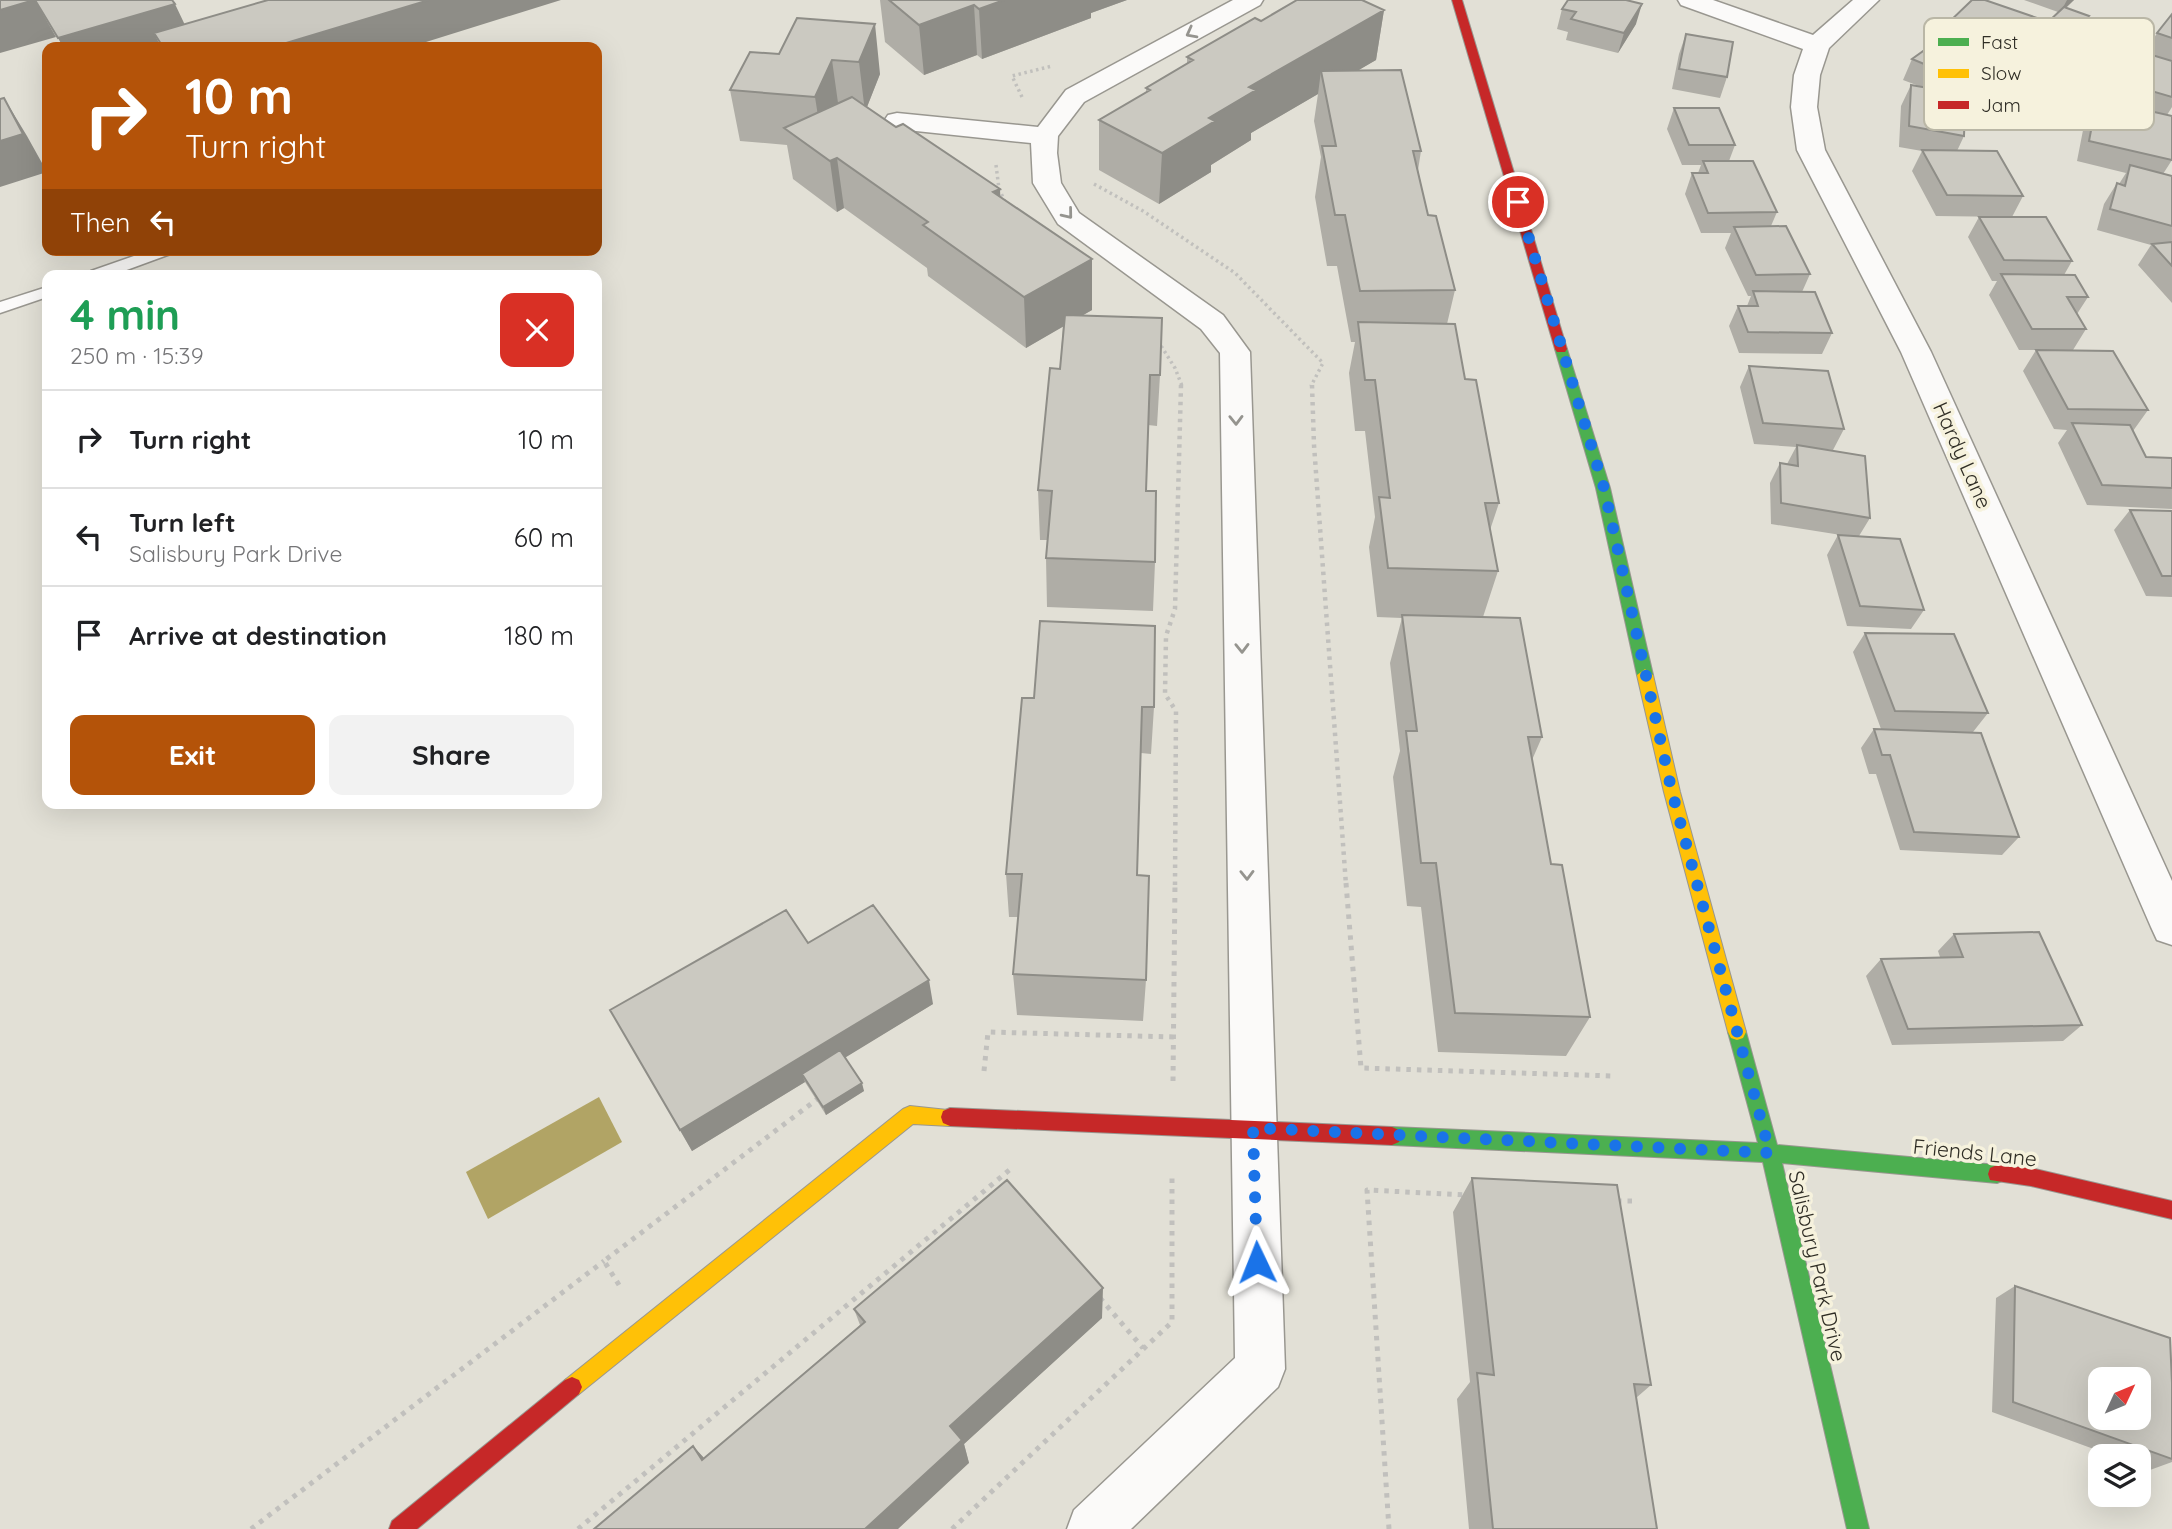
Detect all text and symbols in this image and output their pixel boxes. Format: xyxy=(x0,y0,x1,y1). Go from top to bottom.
legend xyxy=(1924,18,2154,130)
one-way arrow xyxy=(1186,24,1199,38)
text: Fast xyxy=(1981,30,2018,54)
text: Slow xyxy=(1981,61,2022,85)
text: 10 m xyxy=(185,65,293,126)
icon: right xyxy=(70,70,161,161)
text: Jam xyxy=(1981,93,2021,117)
text: Turn right xyxy=(185,126,326,166)
pin xyxy=(1488,172,1548,232)
icon: arrive xyxy=(1499,183,1537,221)
icon: left xyxy=(144,203,182,241)
text: Then xyxy=(70,206,130,239)
one-way arrow xyxy=(1059,206,1072,219)
text: 4 min xyxy=(70,288,180,341)
button: close xyxy=(500,293,574,367)
text: 250 m · 15:39 xyxy=(70,341,204,370)
street label: Hardy Lane xyxy=(1928,398,1998,512)
one-way arrow xyxy=(1229,415,1244,426)
icon: right xyxy=(70,420,108,458)
text: Turn right xyxy=(129,423,251,456)
text: 10 m xyxy=(518,423,574,456)
text: Turn left xyxy=(129,506,236,539)
icon: left xyxy=(70,518,108,556)
text: 60 m xyxy=(514,521,574,554)
text: Salisbury Park Drive xyxy=(129,539,342,568)
icon: arrive xyxy=(70,616,108,654)
text: Arrive at destination xyxy=(129,619,387,652)
text: 180 m xyxy=(504,619,574,652)
one-way arrow xyxy=(1234,643,1249,654)
button: Exit xyxy=(70,715,315,795)
button: Share xyxy=(329,715,574,795)
one-way arrow xyxy=(1240,870,1255,881)
street label: Friends Lane xyxy=(1912,1133,2038,1171)
street label: Salisbury Park Drive xyxy=(1783,1168,1853,1364)
position arrow xyxy=(1220,1225,1294,1299)
north arrow xyxy=(2088,1367,2151,1430)
map controls xyxy=(2088,1367,2151,1507)
button: layers xyxy=(2088,1444,2151,1507)

